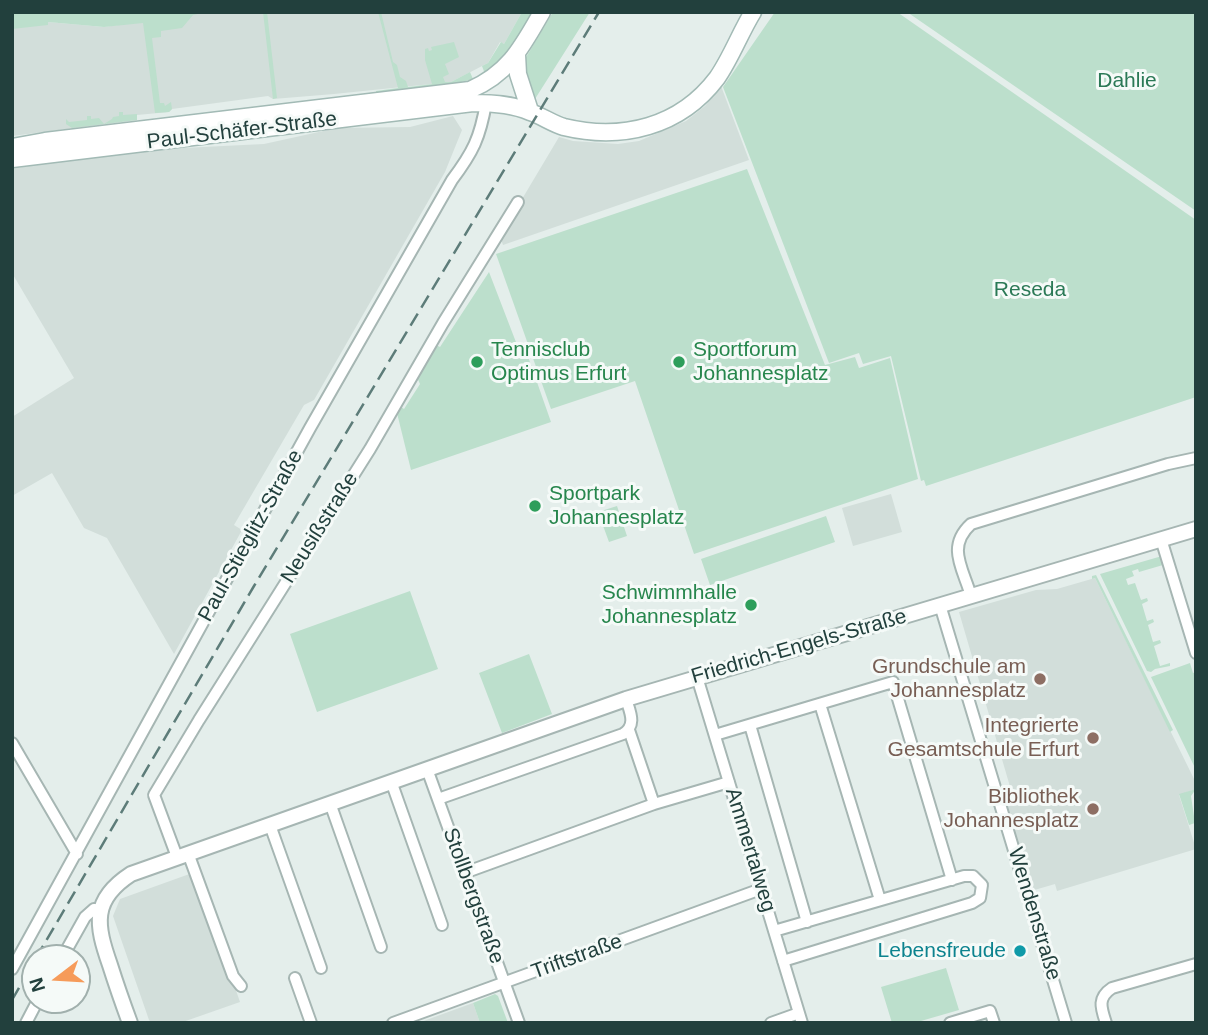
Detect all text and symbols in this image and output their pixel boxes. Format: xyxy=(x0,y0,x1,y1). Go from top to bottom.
park label: Dahlie xyxy=(1097,68,1157,94)
street label: Paul-Schäfer-Straße xyxy=(145,107,339,155)
park label: Reseda xyxy=(994,277,1066,303)
place label: Tennisclub Optimus Erfurt xyxy=(491,337,626,387)
place label: Sportforum Johannesplatz xyxy=(693,337,828,387)
marker: Tennisclub Optimus Erfurt xyxy=(469,354,485,370)
marker: Sportforum Johannesplatz xyxy=(671,354,687,370)
street label: Paul-Stieglitz-Straße xyxy=(193,446,309,626)
street label: Neusißstraße xyxy=(276,468,364,588)
place label: Sportpark Johannesplatz xyxy=(549,481,684,531)
marker: Sportpark Johannesplatz xyxy=(527,498,543,514)
place label: Schwimmhalle Johannesplatz xyxy=(602,580,737,630)
marker: Schwimmhalle Johannesplatz xyxy=(743,597,759,613)
street label: Friedrich-Engels-Straße xyxy=(688,604,910,690)
place label: Grundschule am Johannesplatz xyxy=(872,654,1026,704)
marker: Grundschule am Johannesplatz xyxy=(1032,671,1048,687)
place label: Integrierte Gesamtschule Erfurt xyxy=(888,713,1079,763)
marker: Integrierte Gesamtschule Erfurt xyxy=(1085,730,1101,746)
place label: Bibliothek Johannesplatz xyxy=(944,784,1079,834)
street label: Ammertalweg xyxy=(719,785,781,915)
marker: Bibliothek Johannesplatz xyxy=(1085,801,1101,817)
street label: Stollbergstraße xyxy=(437,825,509,967)
street label: Wendenstraße xyxy=(1002,845,1066,983)
street label: Triftstraße xyxy=(528,929,626,985)
place label: Lebensfreude xyxy=(878,938,1006,964)
marker: Lebensfreude xyxy=(1012,943,1028,959)
north arrow xyxy=(21,944,91,1014)
text: N xyxy=(25,975,49,994)

